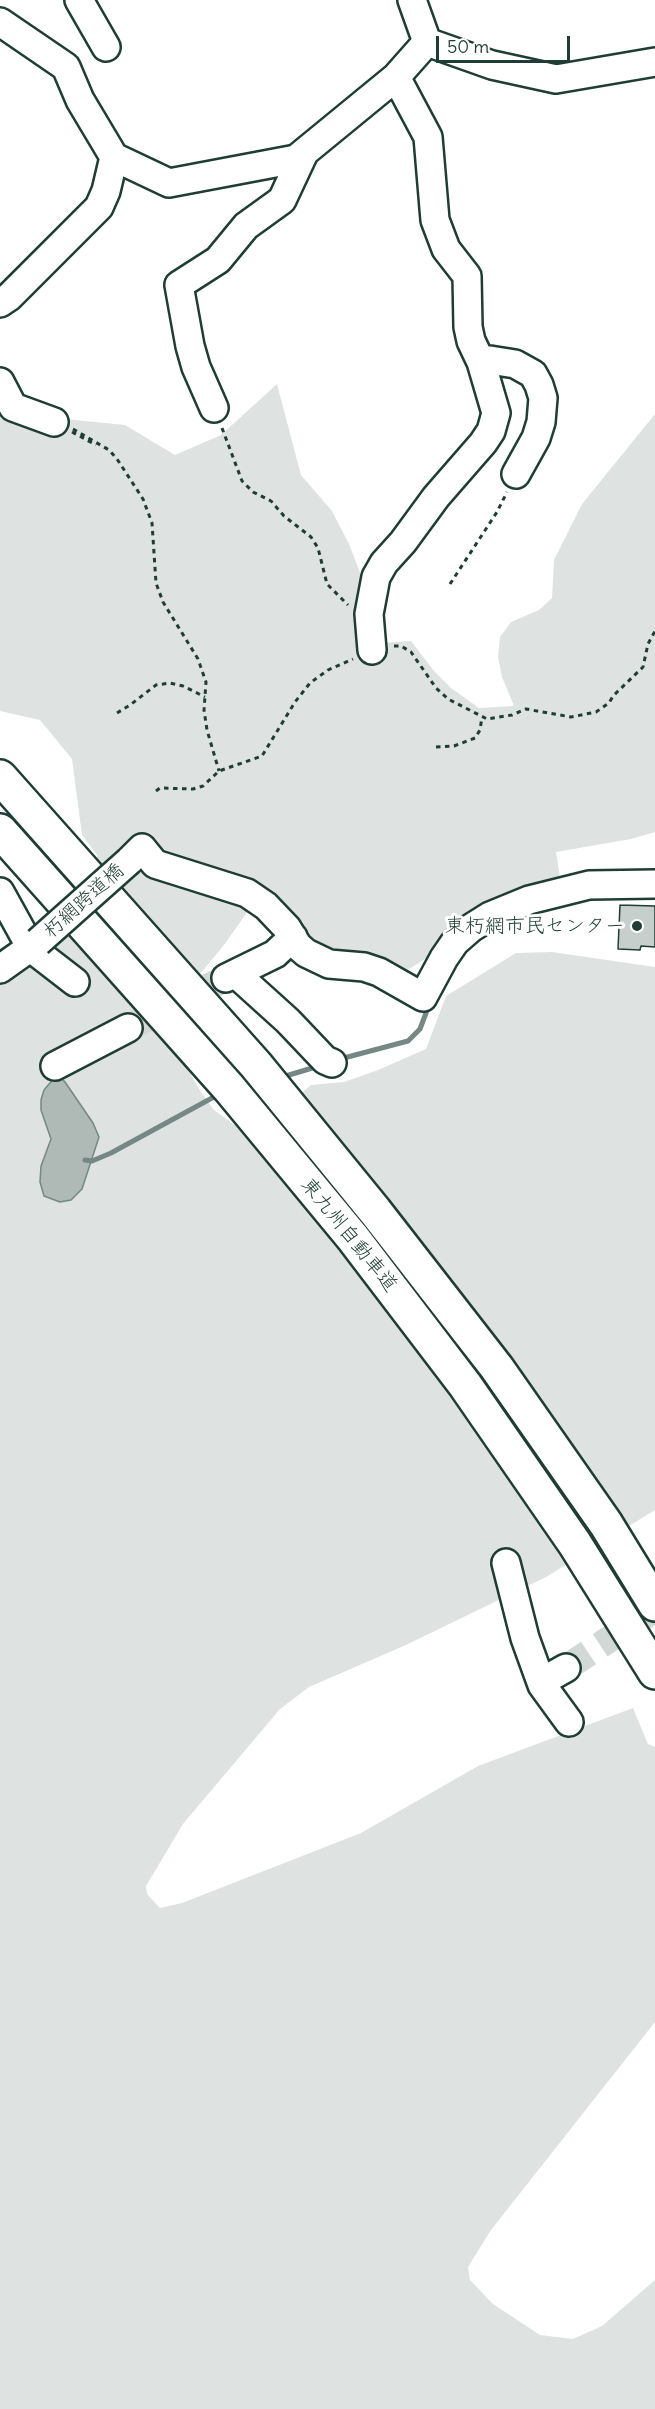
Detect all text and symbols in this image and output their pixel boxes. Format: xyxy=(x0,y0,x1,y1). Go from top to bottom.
scale bar xyxy=(439,24,572,62)
text: 50 m xyxy=(447,35,489,58)
street label: 朽網跨道橋 xyxy=(39,859,129,943)
place label: 東朽網市民センター xyxy=(445,914,625,938)
marker: 東朽網市民センター xyxy=(630,919,644,933)
street label: 東九州自動車道 xyxy=(296,1173,402,1297)

